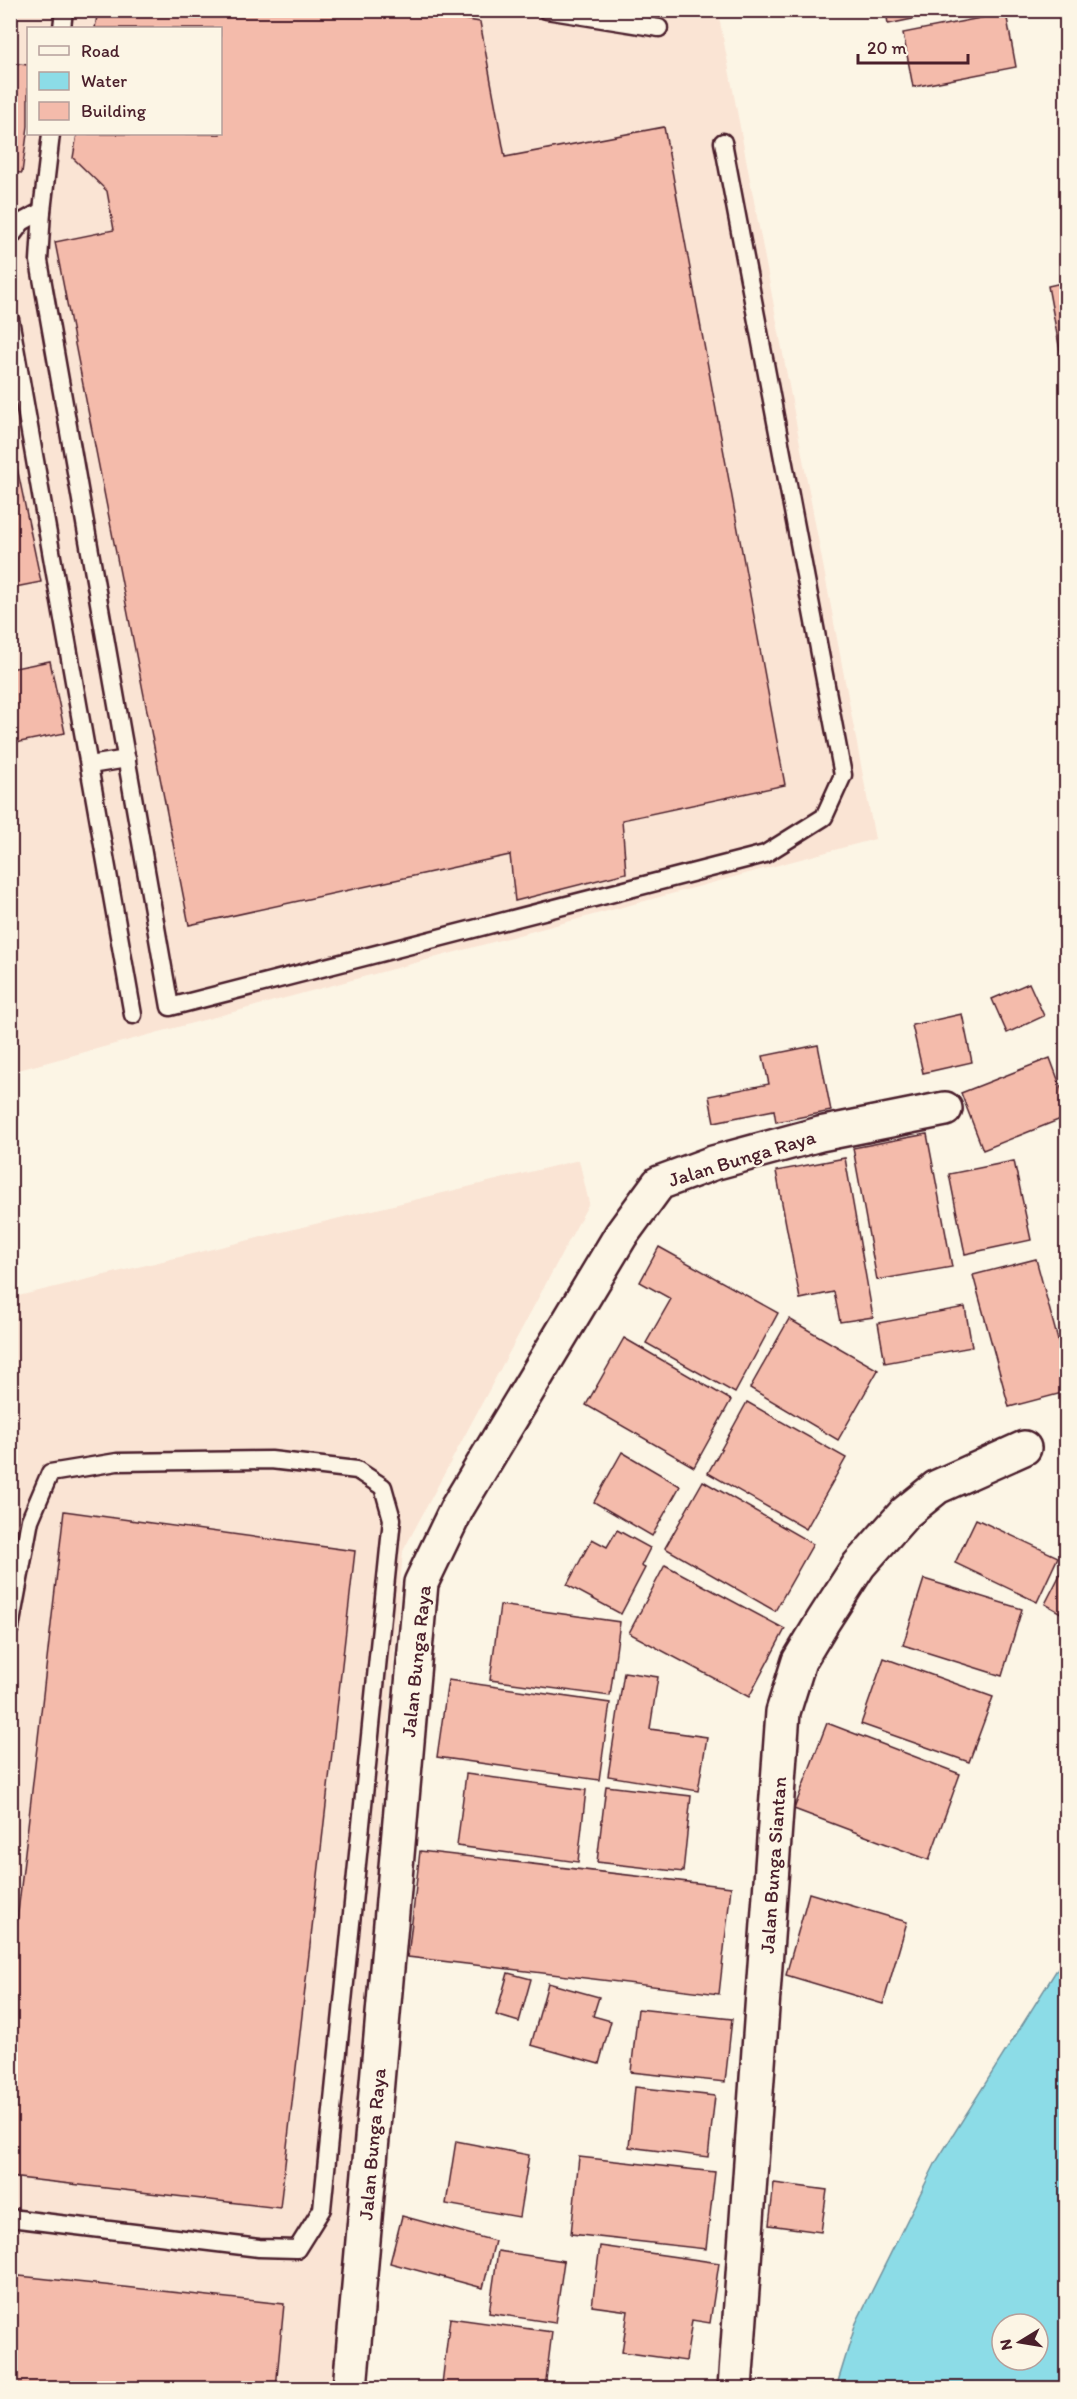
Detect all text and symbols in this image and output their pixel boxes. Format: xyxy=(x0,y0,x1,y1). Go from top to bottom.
legend xyxy=(27,27,222,135)
scale bar xyxy=(858,27,968,65)
text: 20 m xyxy=(867,37,907,59)
text: Road xyxy=(81,40,120,62)
text: Water xyxy=(81,70,127,92)
text: Building xyxy=(81,100,147,122)
street label: Jalan Bunga Raya xyxy=(666,1124,819,1192)
street label: Jalan Bunga Raya xyxy=(396,1583,436,1738)
street label: Jalan Bunga Siantan xyxy=(755,1776,791,1954)
street label: Jalan Bunga Raya xyxy=(353,2066,391,2221)
north arrow xyxy=(990,2312,1050,2372)
text: N xyxy=(995,2338,1016,2352)

